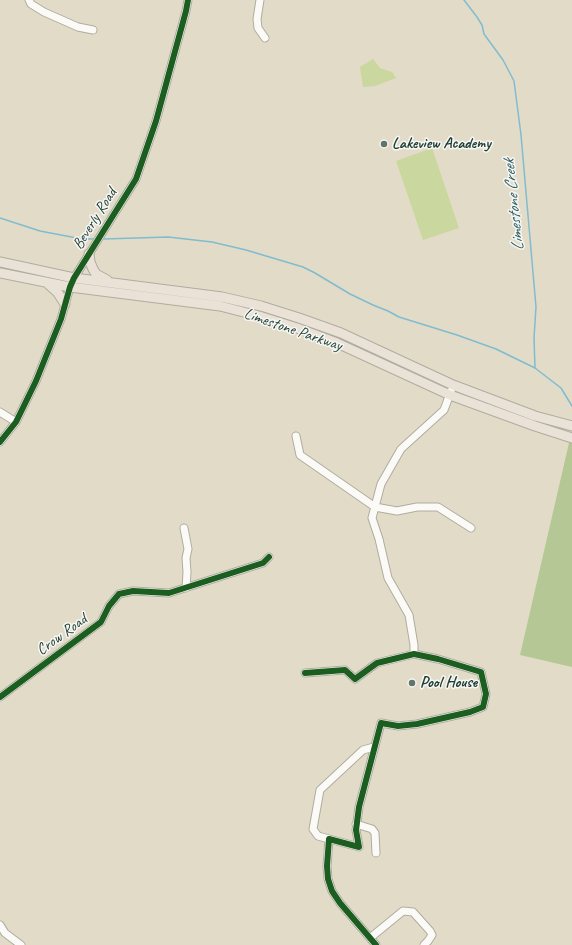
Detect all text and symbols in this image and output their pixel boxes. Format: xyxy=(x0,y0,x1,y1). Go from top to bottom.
place label: Lakeview Academy xyxy=(392,134,491,154)
marker: Lakeview Academy xyxy=(379,139,389,149)
water label: Limestone Creek xyxy=(499,158,529,252)
street label: Beverly Road xyxy=(69,185,121,253)
street label: Limestone Parkway xyxy=(242,304,344,356)
street label: Crow Road xyxy=(33,610,91,660)
place label: Pool House xyxy=(420,673,477,693)
marker: Pool House xyxy=(407,678,417,688)

